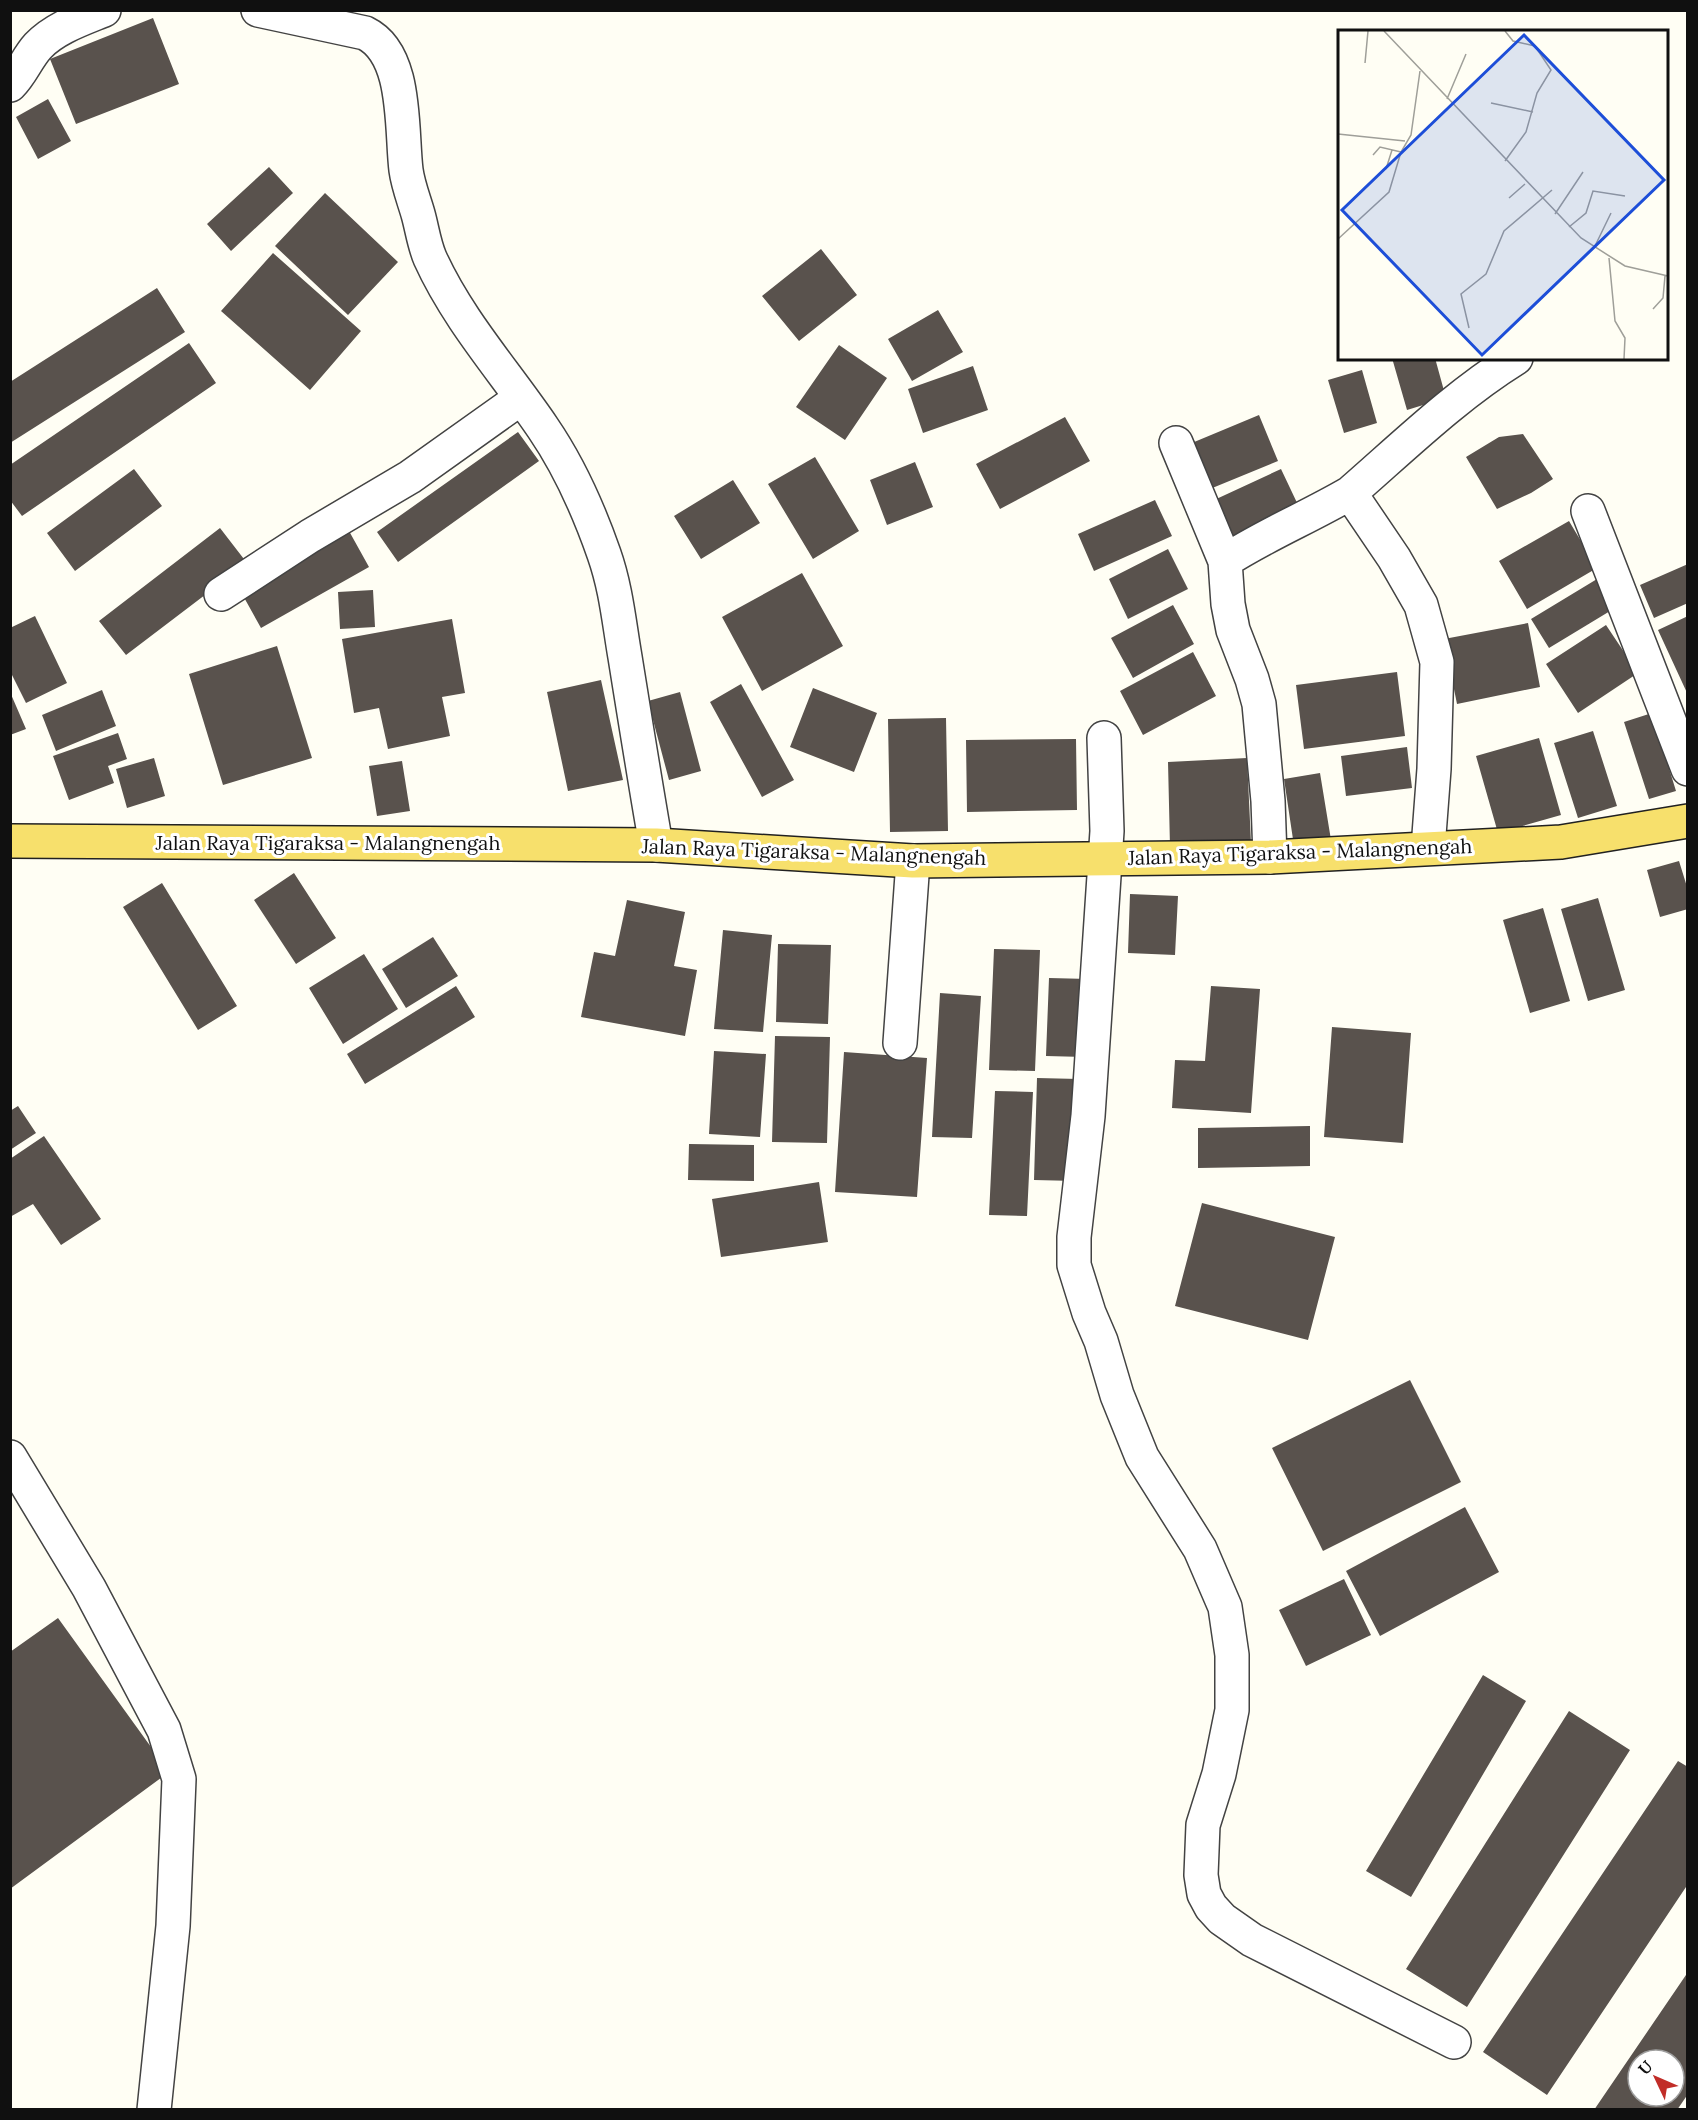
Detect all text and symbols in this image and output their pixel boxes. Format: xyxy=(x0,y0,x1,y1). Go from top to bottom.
inset map xyxy=(1338,30,1668,360)
street label: Jalan Raya Tigaraksa - Malangnengah xyxy=(155,830,500,855)
street label: Jalan Raya Tigaraksa - Malangnengah xyxy=(640,833,987,870)
street label: Jalan Raya Tigaraksa - Malangnengah xyxy=(1126,833,1473,870)
north arrow xyxy=(1626,2048,1686,2108)
text: U xyxy=(1634,2056,1657,2079)

